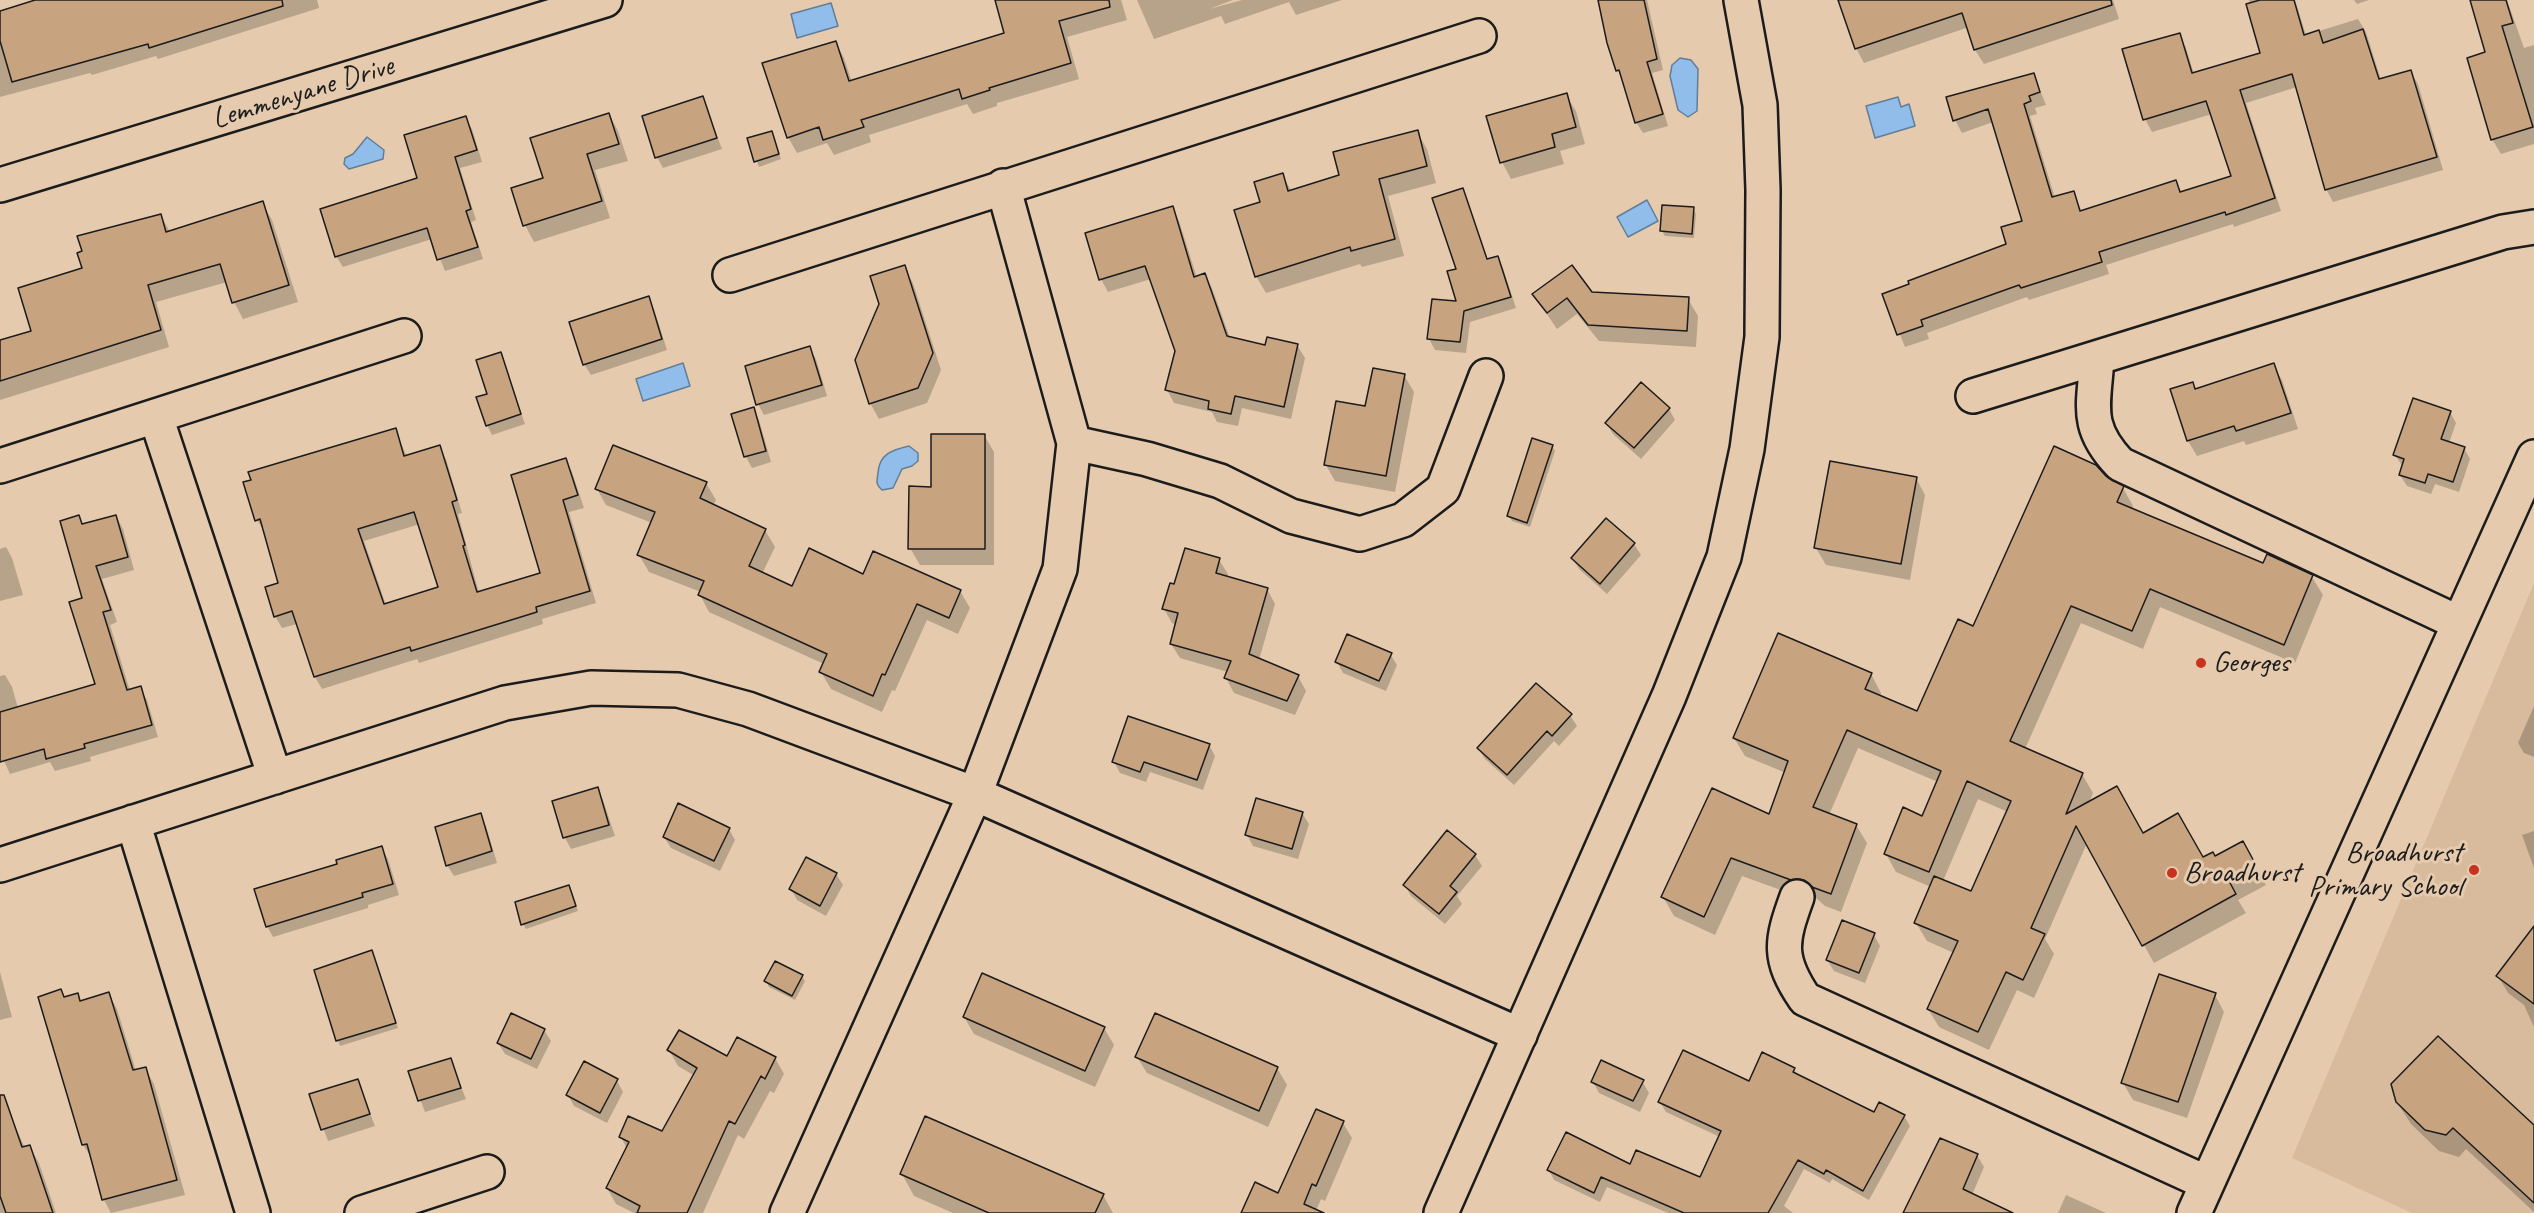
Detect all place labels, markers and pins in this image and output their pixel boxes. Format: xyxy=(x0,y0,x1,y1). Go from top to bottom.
place label: Georges xyxy=(2213,645,2289,681)
marker: Georges xyxy=(2194,656,2208,670)
place label: Broadhurst Primary School xyxy=(2308,835,2462,906)
place label: Broadhurst xyxy=(2184,855,2300,891)
marker: Broadhurst Primary School xyxy=(2467,863,2481,877)
marker: Broadhurst xyxy=(2165,866,2179,880)

